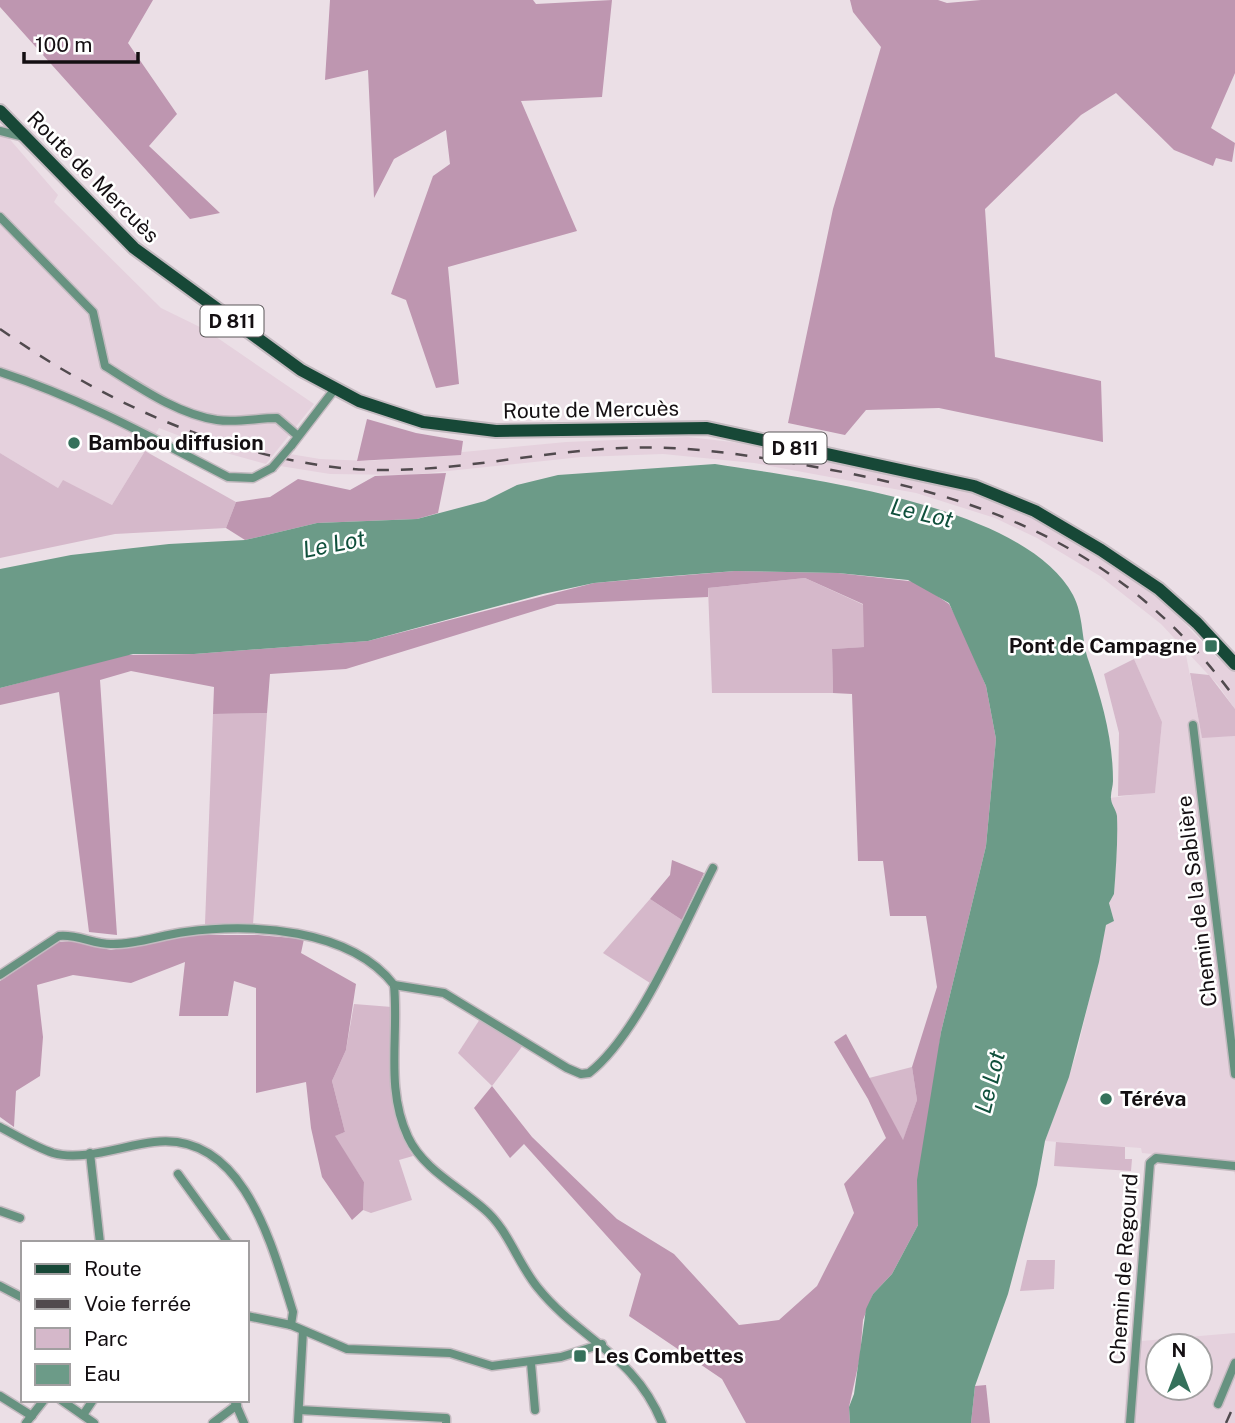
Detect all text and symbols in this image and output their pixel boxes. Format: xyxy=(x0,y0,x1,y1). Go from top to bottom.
scale bar xyxy=(24,21,138,65)
text: 100 m xyxy=(35,32,92,57)
street label: Route de Mercuès xyxy=(22,106,164,248)
road number: D 811 xyxy=(201,306,264,336)
street label: Route de Mercuès xyxy=(503,395,679,424)
place label: Bambou diffusion xyxy=(88,430,264,455)
road number: D 811 xyxy=(764,432,826,463)
marker: Bambou diffusion xyxy=(66,435,82,451)
water label: Le Lot xyxy=(888,492,956,533)
water label: Le Lot xyxy=(300,524,368,563)
place label: Pont de Campagne xyxy=(1009,633,1197,658)
marker: Pont de Campagne xyxy=(1203,638,1219,654)
street label: Chemin de la Sablière xyxy=(1171,794,1222,1008)
water label: Le Lot xyxy=(969,1048,1010,1116)
place label: Téréva xyxy=(1120,1086,1186,1111)
marker: Téréva xyxy=(1098,1091,1114,1107)
street label: Chemin de Regourd xyxy=(1104,1173,1143,1365)
legend xyxy=(21,1241,248,1402)
text: Route xyxy=(84,1256,142,1281)
text: Voie ferrée xyxy=(84,1291,191,1316)
text: Parc xyxy=(84,1326,128,1351)
north arrow xyxy=(1144,1332,1214,1402)
text: N xyxy=(1172,1339,1186,1361)
place label: Les Combettes xyxy=(594,1343,744,1368)
marker: Les Combettes xyxy=(572,1348,588,1364)
text: Eau xyxy=(84,1361,121,1386)

